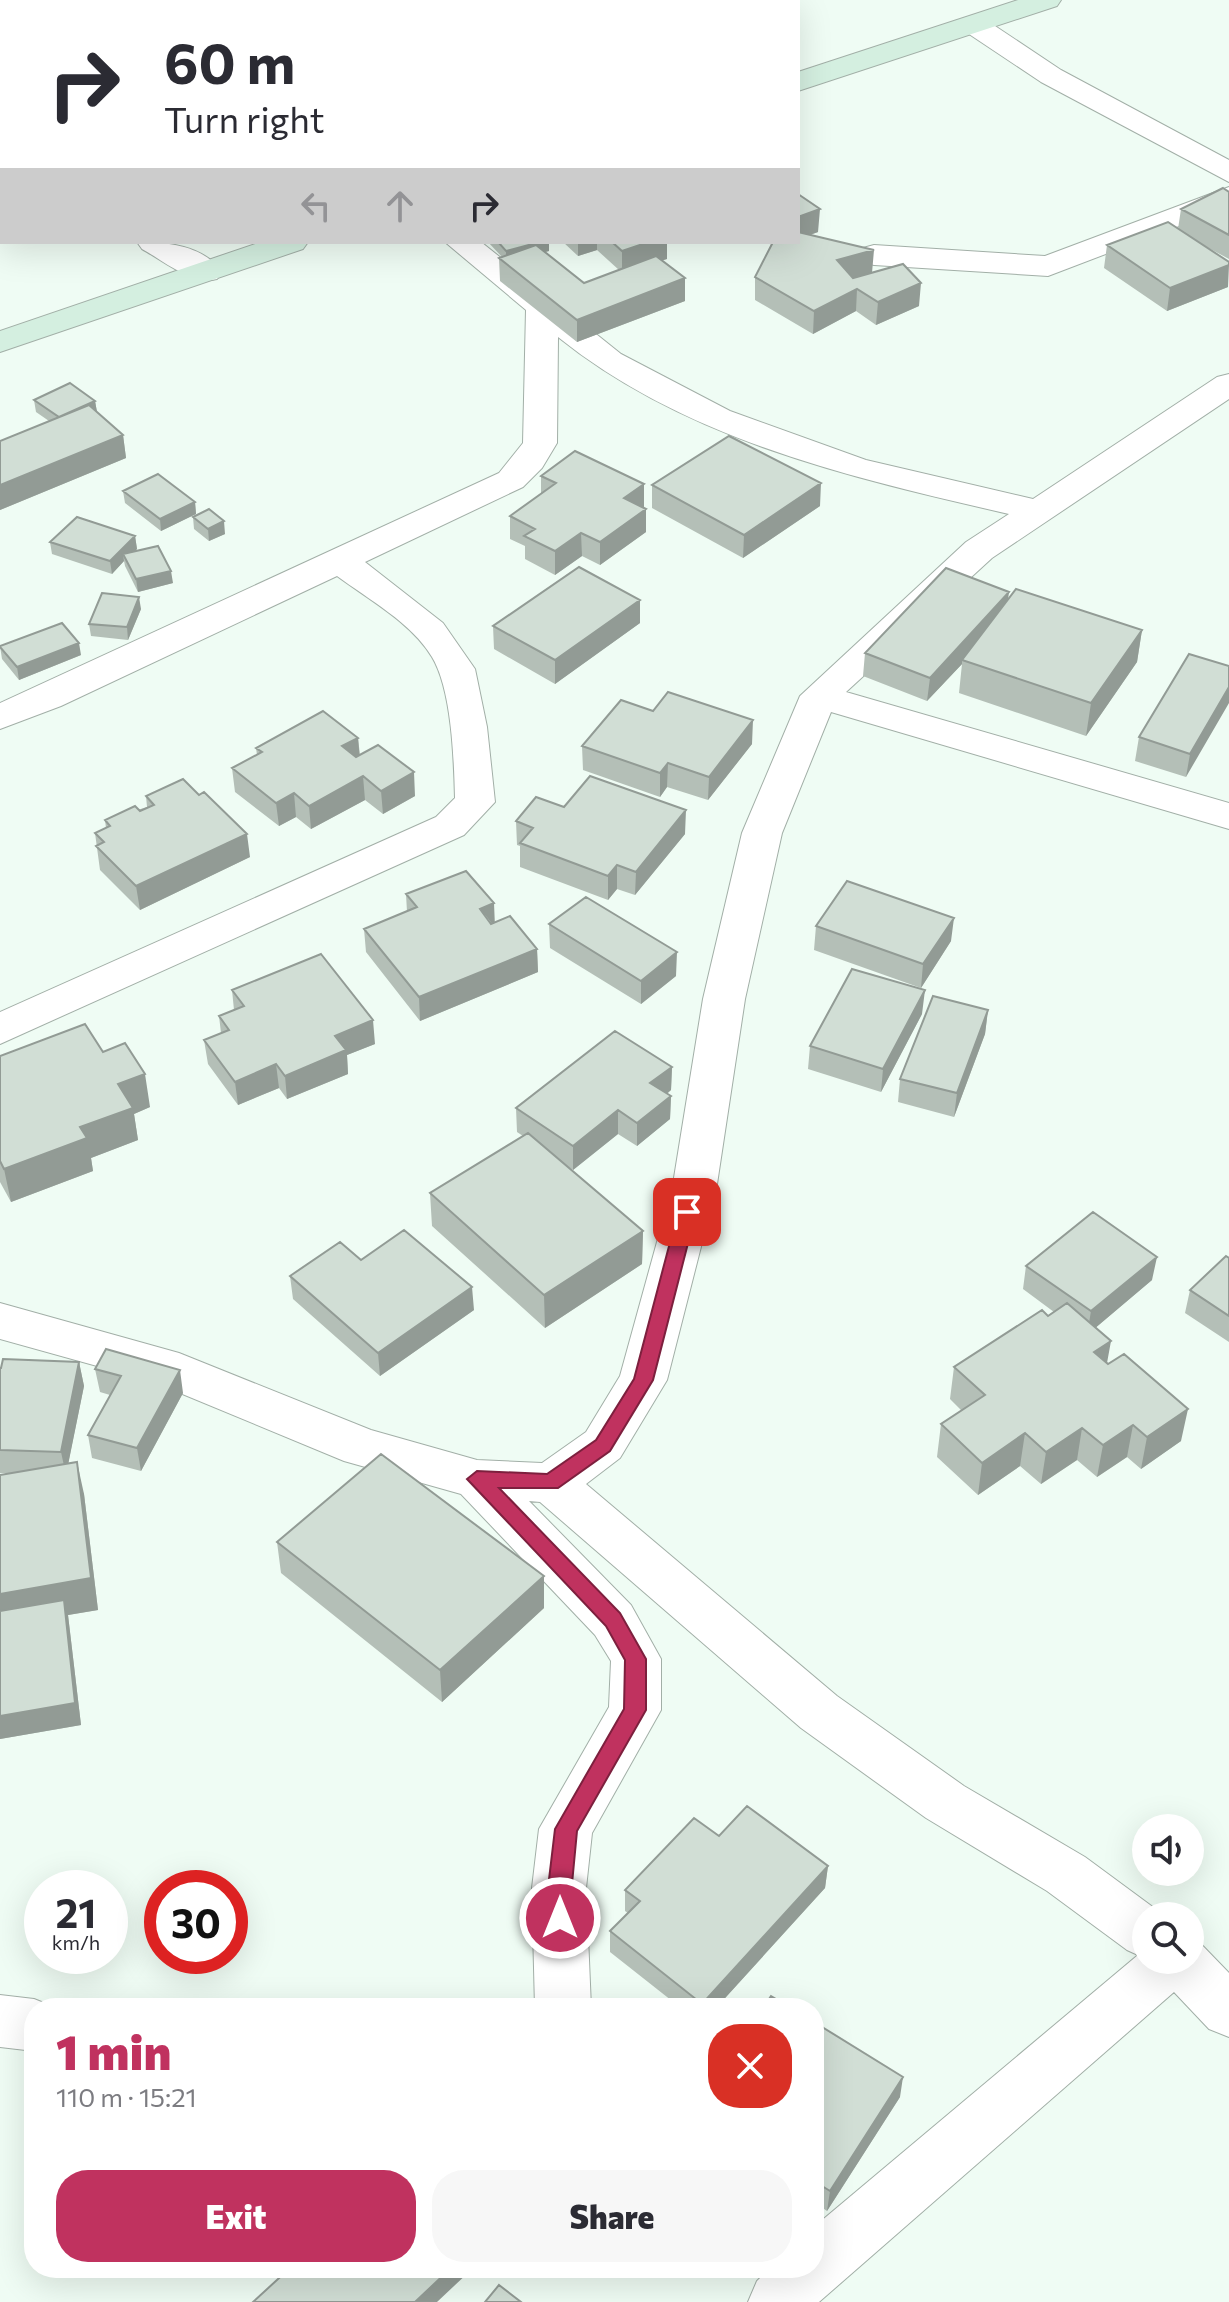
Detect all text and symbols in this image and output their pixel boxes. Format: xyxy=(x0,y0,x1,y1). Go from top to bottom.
text: 60 m xyxy=(164,27,295,96)
icon: right xyxy=(32,32,136,136)
text: Turn right xyxy=(164,96,325,140)
icon: left xyxy=(294,184,338,228)
icon: ahead xyxy=(378,184,422,228)
icon: right xyxy=(462,184,506,228)
pin xyxy=(653,1178,721,1246)
icon: arrive xyxy=(665,1190,709,1234)
map controls xyxy=(1132,1814,1204,1974)
button: sound xyxy=(1132,1814,1204,1886)
speed limit sign: 30 xyxy=(144,1870,248,1974)
position arrow xyxy=(518,1876,602,1960)
text: 21 xyxy=(56,1887,96,1936)
button: search xyxy=(1132,1902,1204,1974)
text: km/h xyxy=(52,1930,100,1954)
text: 1 min xyxy=(56,2021,171,2080)
button: close xyxy=(708,2024,792,2108)
text: 110 m · 15:21 xyxy=(56,2081,197,2112)
button: Exit xyxy=(56,2170,416,2262)
button: Share xyxy=(432,2170,792,2262)

